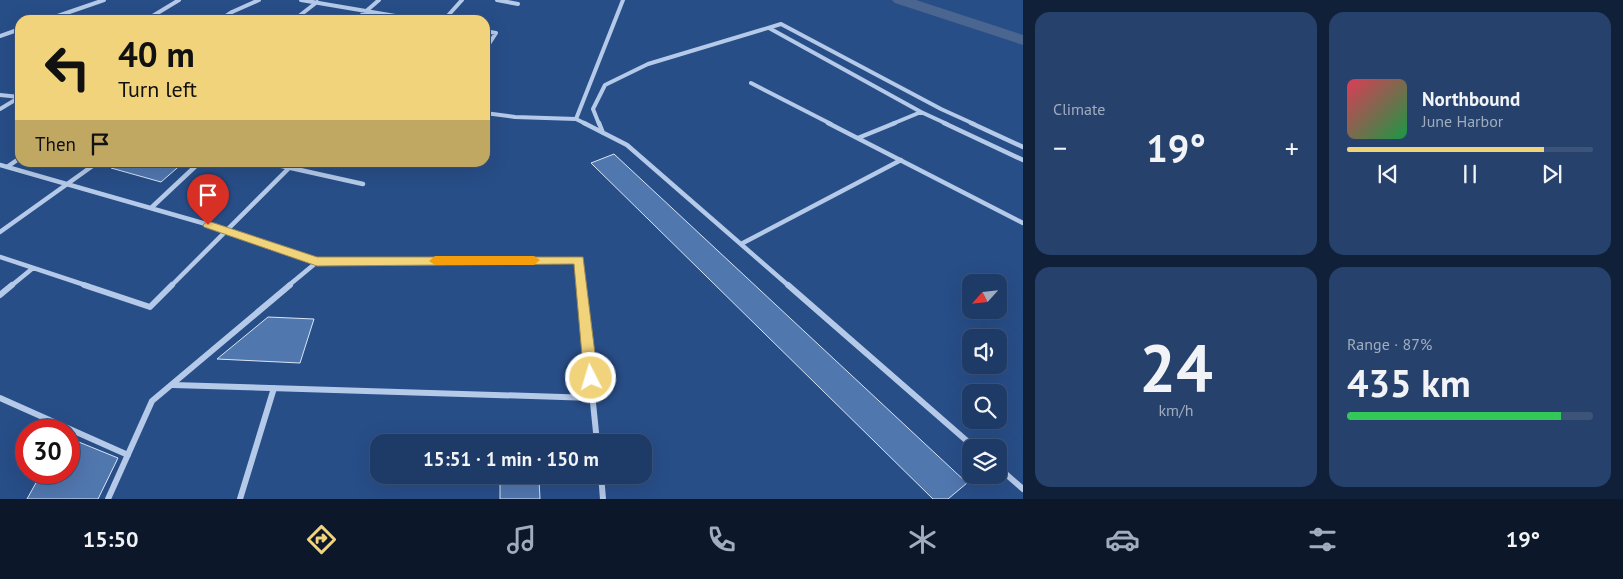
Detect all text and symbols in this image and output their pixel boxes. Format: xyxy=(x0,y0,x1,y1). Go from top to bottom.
text: 40 m xyxy=(118,31,195,77)
icon: left xyxy=(35,35,100,100)
text: Turn left xyxy=(118,75,197,103)
text: Northbound xyxy=(1422,87,1520,111)
text: Climate xyxy=(1053,99,1105,119)
text: June Harbor xyxy=(1422,111,1503,131)
text: 19° xyxy=(1146,123,1206,172)
text: − xyxy=(1053,129,1067,166)
text: + xyxy=(1285,129,1299,166)
icon: arrive xyxy=(86,130,114,158)
text: Then xyxy=(35,132,76,156)
icon: previous xyxy=(1374,160,1402,188)
icon: pause xyxy=(1456,160,1484,188)
icon: next xyxy=(1538,160,1566,188)
pin xyxy=(187,174,229,225)
icon: arrive xyxy=(194,181,222,209)
north arrow xyxy=(962,274,1008,319)
map controls xyxy=(962,274,1007,484)
text: 24 xyxy=(1139,325,1213,409)
button: sound xyxy=(962,329,1007,374)
text: Range · 87% xyxy=(1347,334,1432,354)
position arrow xyxy=(564,351,616,403)
text: 435 km xyxy=(1347,358,1471,407)
button: search xyxy=(962,384,1007,429)
text: km/h xyxy=(1158,400,1194,420)
speed limit sign: 30 xyxy=(15,419,80,484)
button: layers xyxy=(962,439,1007,484)
text: 15:51 · 1 min · 150 m xyxy=(423,447,599,471)
icon: directions xyxy=(304,522,339,557)
icon: music xyxy=(504,522,539,557)
icon: phone xyxy=(704,522,739,557)
icon: climate xyxy=(905,522,940,557)
icon: car xyxy=(1105,522,1140,557)
icon: filters xyxy=(1305,522,1340,557)
text: 15:50 xyxy=(83,525,138,553)
text: 19° xyxy=(1506,525,1540,553)

